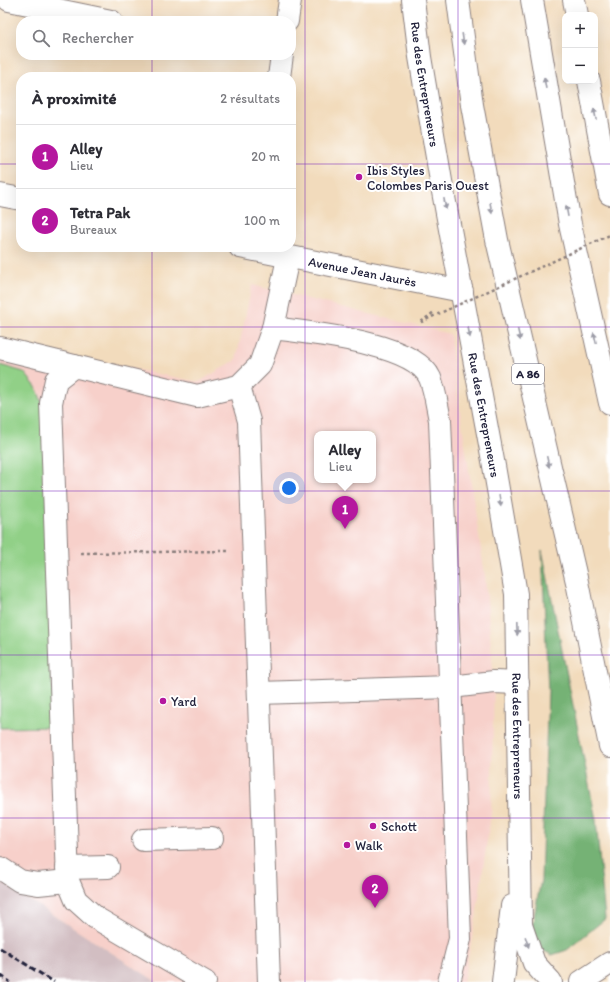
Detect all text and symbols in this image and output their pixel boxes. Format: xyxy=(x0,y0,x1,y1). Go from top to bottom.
map controls xyxy=(562,12,598,84)
button: + xyxy=(562,12,598,48)
search box xyxy=(16,16,296,60)
street label: Rue des Entrepreneurs xyxy=(408,21,442,148)
icon: search xyxy=(30,27,52,49)
text: Rechercher xyxy=(62,29,134,47)
one-way arrow xyxy=(460,33,467,45)
button: − xyxy=(562,48,598,84)
one-way arrow xyxy=(542,77,548,89)
text: À proximité xyxy=(32,88,117,108)
text: 2 résultats xyxy=(220,91,280,106)
one-way arrow xyxy=(592,108,598,120)
text: Alley xyxy=(70,140,102,158)
text: 1 xyxy=(42,149,48,164)
text: 20 m xyxy=(251,149,280,164)
text: Lieu xyxy=(70,158,93,173)
place label: Ibis Styles Colombes Paris Ouest xyxy=(367,163,489,193)
marker: Ibis Styles Colombes Paris Ouest xyxy=(354,172,364,182)
one-way arrow xyxy=(443,198,449,210)
one-way arrow xyxy=(488,202,494,215)
text: Tetra Pak xyxy=(70,204,130,222)
one-way arrow xyxy=(564,205,570,217)
text: 2 xyxy=(42,213,48,228)
text: 100 m xyxy=(244,213,280,228)
text: Bureaux xyxy=(70,222,117,237)
street label: Avenue Jean Jaurès xyxy=(307,254,418,290)
one-way arrow xyxy=(467,326,473,338)
one-way arrow xyxy=(516,330,522,342)
one-way arrow xyxy=(592,332,598,344)
street label: Rue des Entrepreneurs xyxy=(465,351,503,479)
road number: A 86 xyxy=(512,364,544,384)
popup xyxy=(314,431,376,483)
text: Alley xyxy=(329,441,361,459)
one-way arrow xyxy=(546,456,552,468)
text: Lieu xyxy=(329,459,352,474)
your location xyxy=(279,478,299,498)
one-way arrow xyxy=(497,495,503,507)
pin: 1 xyxy=(332,496,358,529)
one-way arrow xyxy=(514,624,520,637)
street label: Rue des Entrepreneurs xyxy=(509,673,526,800)
place label: Yard xyxy=(171,694,196,709)
marker: Yard xyxy=(158,696,168,706)
place label: Schott xyxy=(381,819,417,834)
marker: Schott xyxy=(368,821,378,831)
place label: Walk xyxy=(355,838,383,853)
marker: Walk xyxy=(342,840,352,850)
pin: 2 xyxy=(362,875,388,908)
one-way arrow xyxy=(524,936,530,948)

